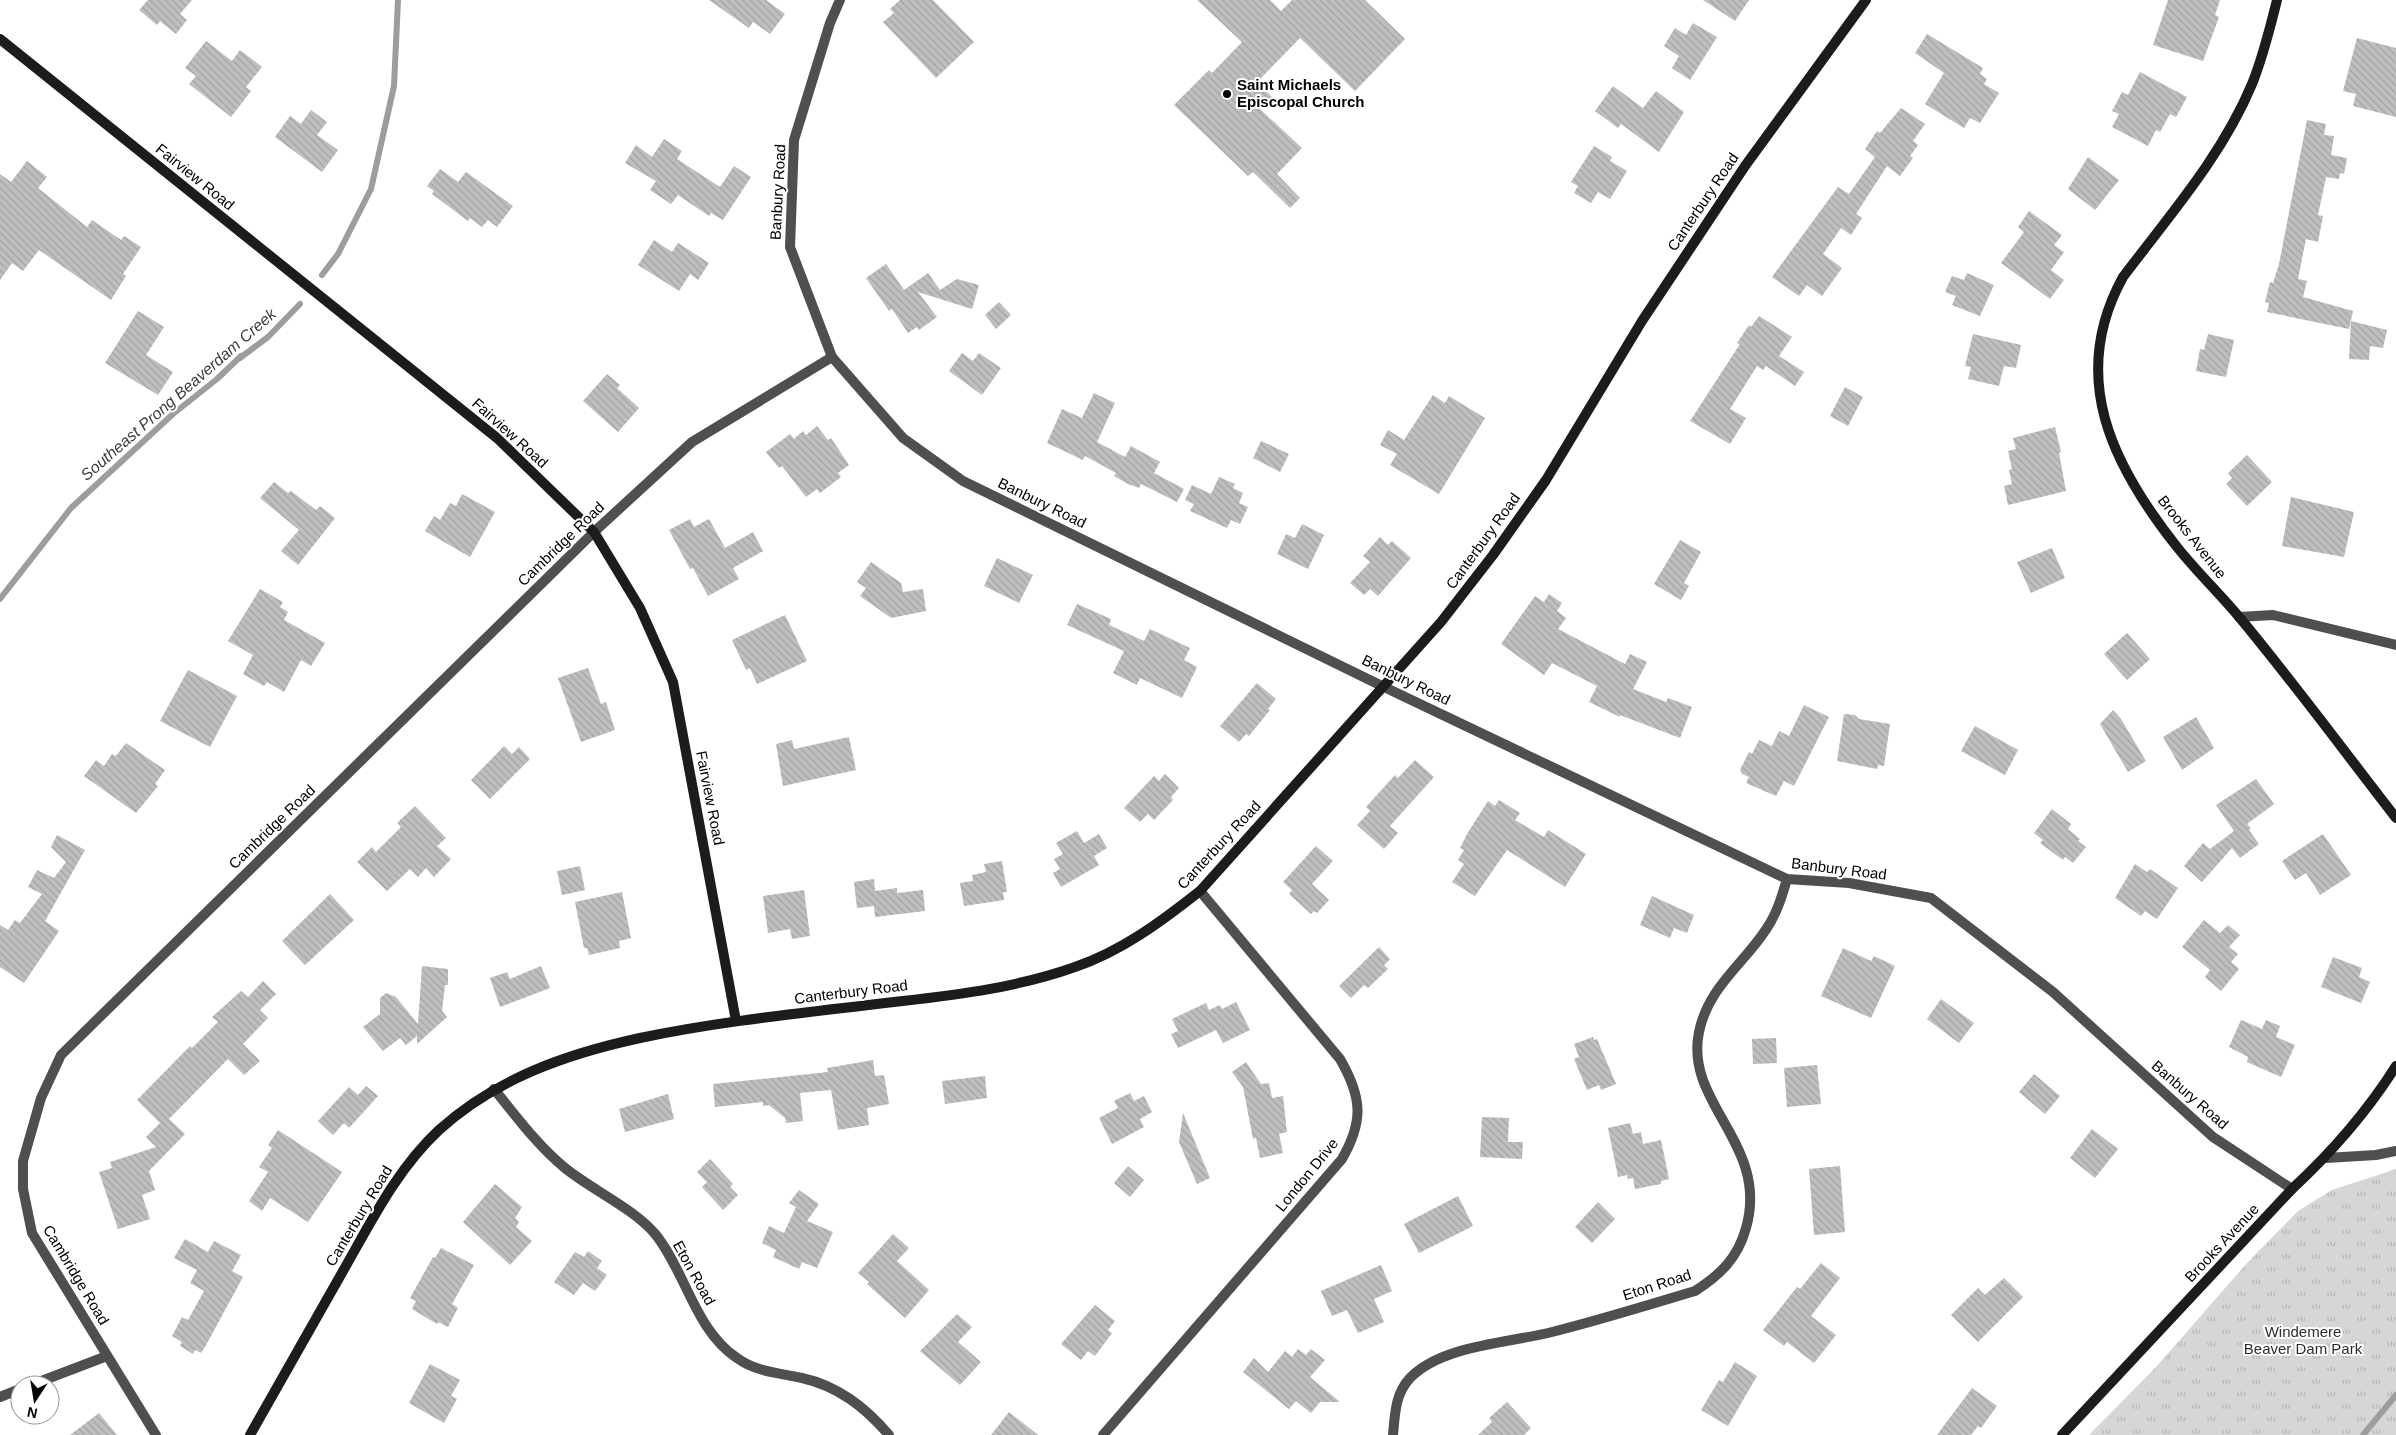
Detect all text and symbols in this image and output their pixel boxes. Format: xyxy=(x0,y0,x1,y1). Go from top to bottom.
place label: Saint Michaels Episcopal Church xyxy=(1237,76,1365,110)
marker: Saint Michaels Episcopal Church xyxy=(1221,88,1233,100)
street label: Fairview Road xyxy=(153,140,238,213)
street label: Banbury Road xyxy=(767,144,788,240)
street label: Canterbury Road xyxy=(1664,150,1742,254)
water label: Southeast Prong Beaverdam Creek xyxy=(77,304,280,484)
street label: Fairview Road xyxy=(469,394,552,471)
street label: Banbury Road xyxy=(995,474,1089,531)
street label: Canterbury Road xyxy=(1442,490,1523,592)
street label: Brooks Avenue xyxy=(2155,492,2230,582)
street label: Cambridge Road xyxy=(514,498,607,589)
street label: Banbury Road xyxy=(1359,651,1453,708)
street label: Fairview Road xyxy=(693,749,728,847)
street label: Cambridge Road xyxy=(225,781,318,872)
street label: Canterbury Road xyxy=(1173,797,1264,892)
street label: Banbury Road xyxy=(1790,854,1888,883)
street label: Canterbury Road xyxy=(793,976,909,1007)
street label: Banbury Road xyxy=(2149,1057,2232,1132)
street label: London Drive xyxy=(1272,1135,1341,1215)
street label: Canterbury Road xyxy=(322,1162,395,1269)
street label: Brooks Avenue xyxy=(2181,1200,2262,1285)
street label: Cambridge Road xyxy=(40,1222,113,1328)
street label: Eton Road xyxy=(670,1238,719,1308)
street label: Eton Road xyxy=(1621,1265,1693,1304)
park label: Windemere Beaver Dam Park xyxy=(2244,1323,2363,1357)
north arrow xyxy=(10,1375,60,1425)
text: N xyxy=(26,1404,39,1422)

